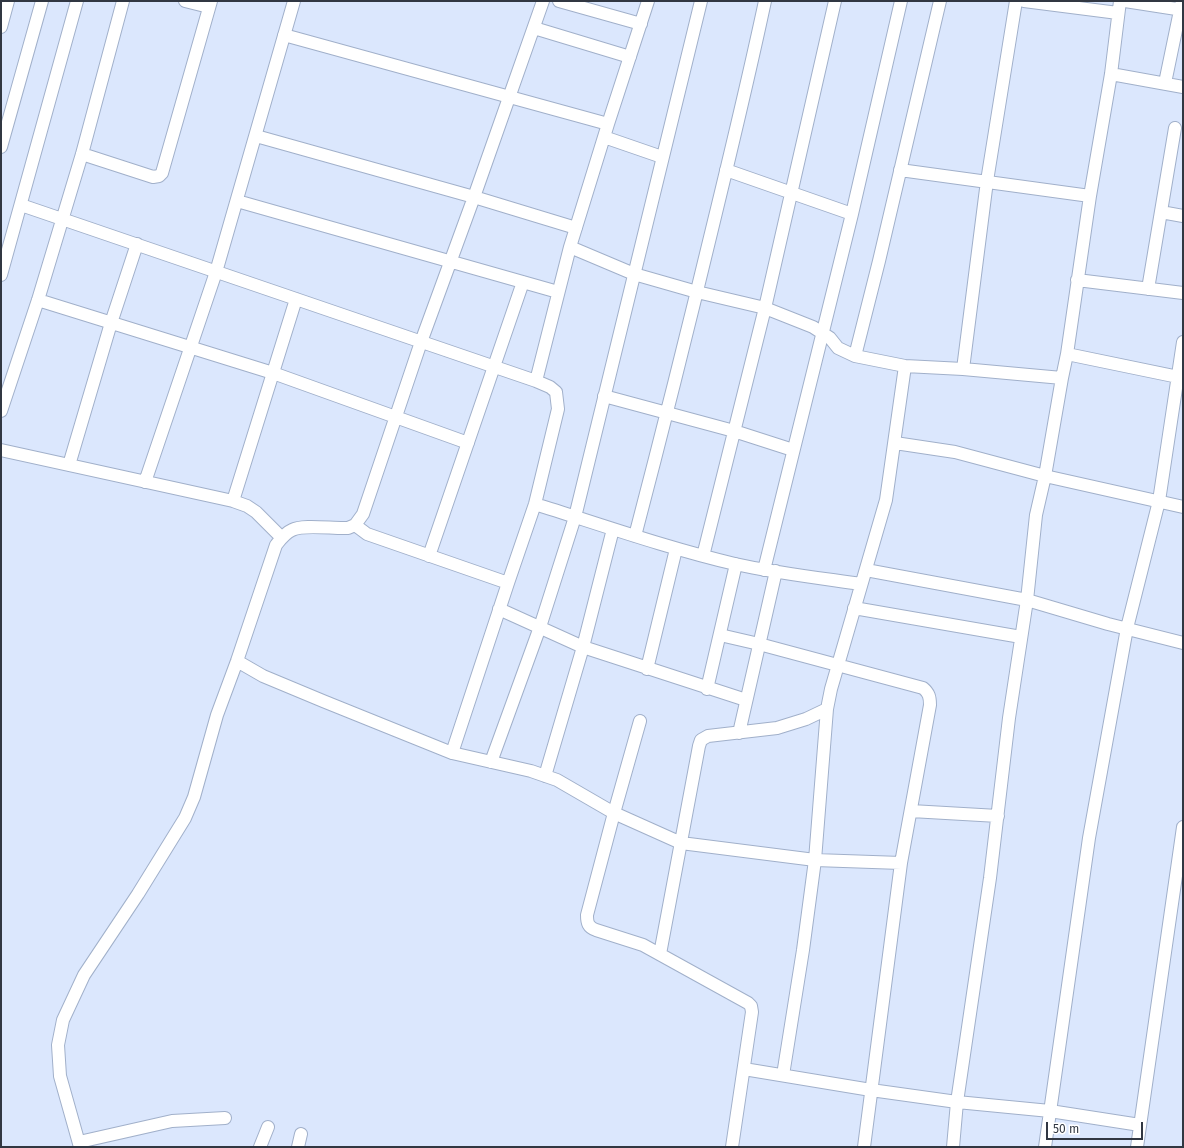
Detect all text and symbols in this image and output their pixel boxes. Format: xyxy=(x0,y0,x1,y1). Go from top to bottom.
scale bar xyxy=(1048,1114,1145,1140)
text: 50 m xyxy=(1053,1122,1079,1136)

